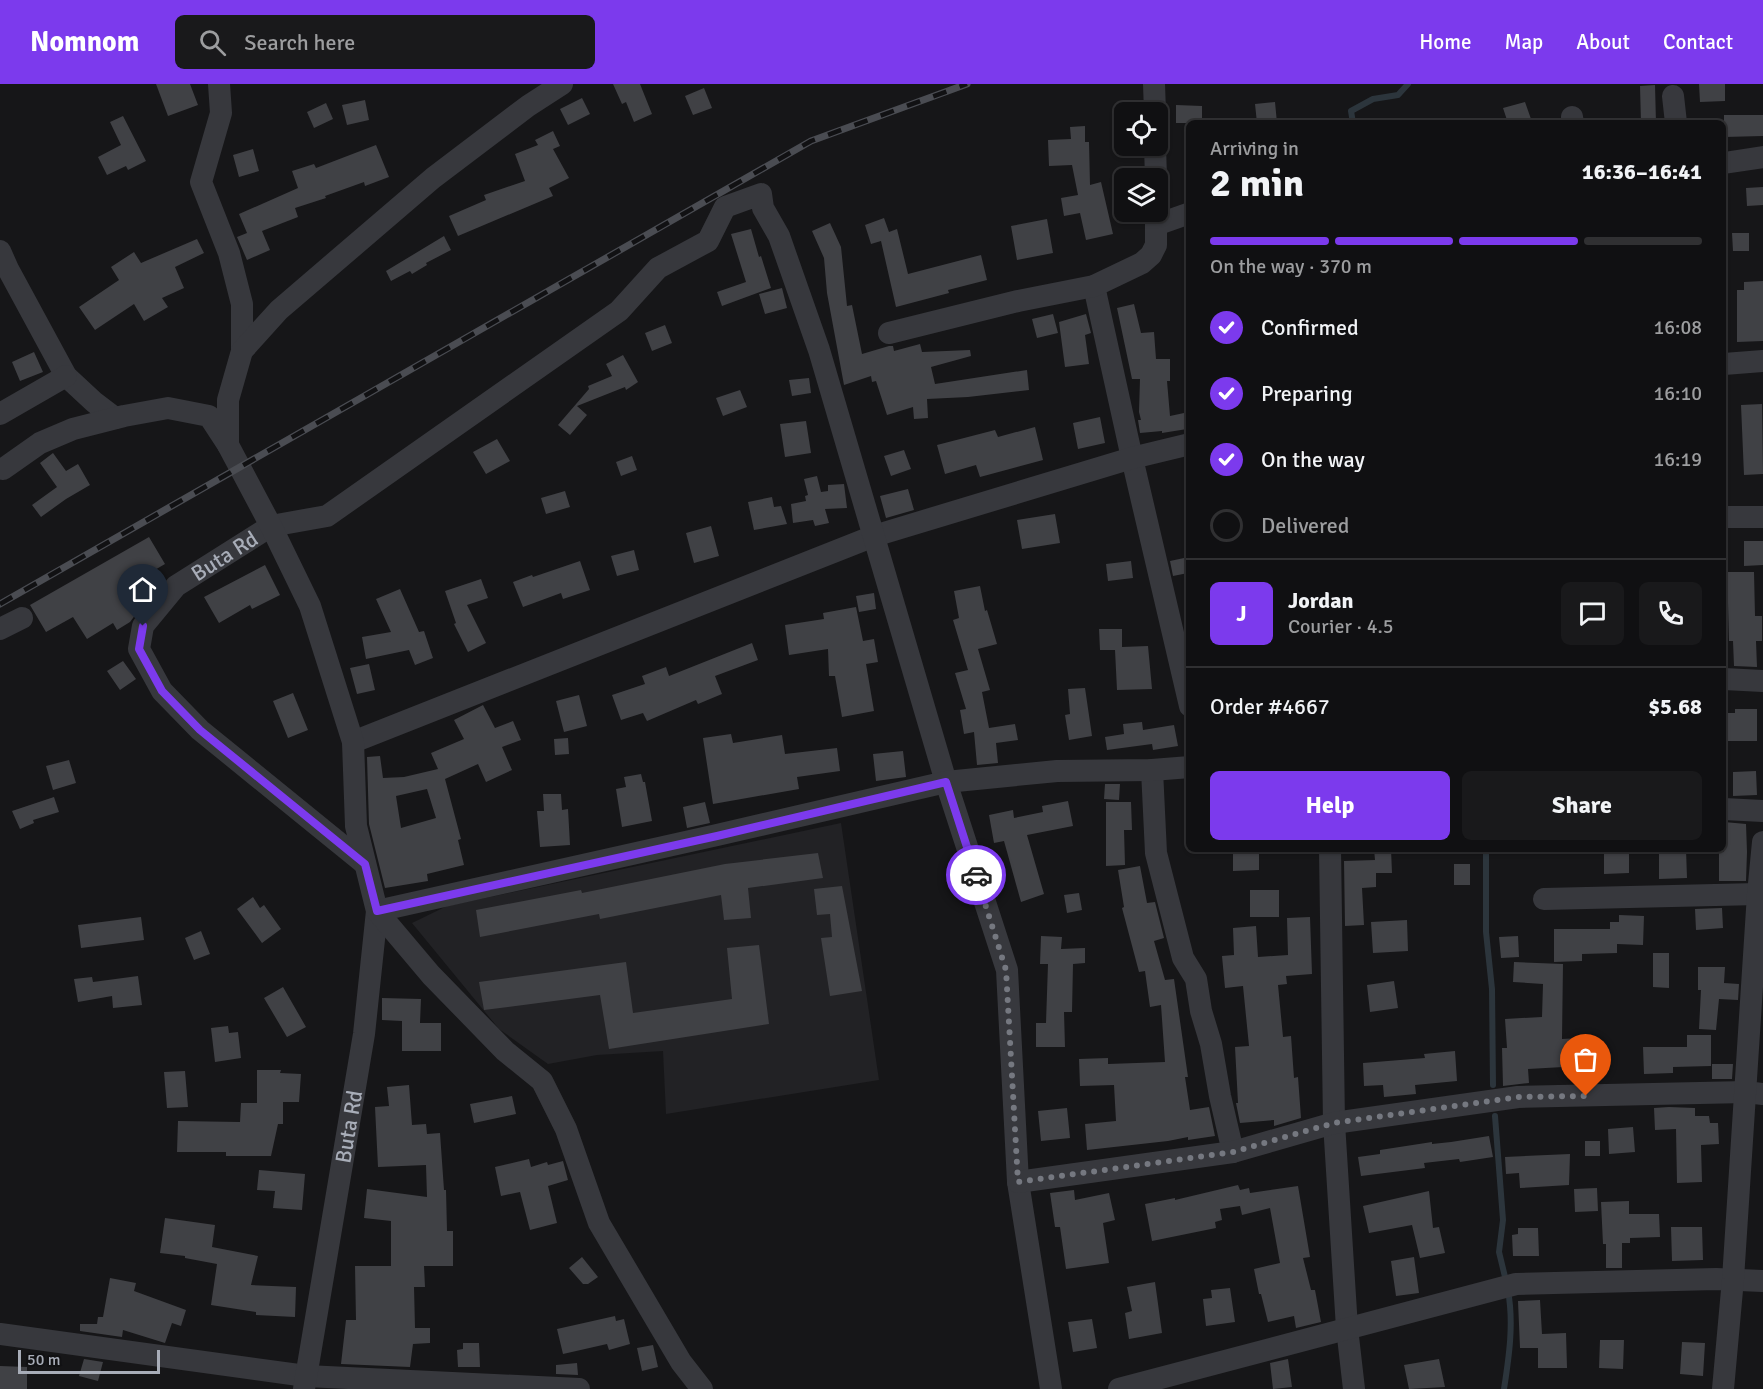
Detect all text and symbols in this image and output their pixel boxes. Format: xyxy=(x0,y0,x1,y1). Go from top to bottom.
search box xyxy=(175,15,595,69)
text: Nomnom xyxy=(30,25,139,59)
icon: search xyxy=(196,26,229,59)
text: Search here xyxy=(244,29,355,56)
text: Home xyxy=(1419,29,1472,55)
text: Map xyxy=(1505,29,1543,55)
text: About xyxy=(1576,29,1630,55)
text: Contact xyxy=(1663,29,1733,55)
map controls xyxy=(1114,102,1168,222)
button: locate xyxy=(1114,102,1168,156)
text: Arriving in xyxy=(1210,136,1299,161)
text: 16:36–16:41 xyxy=(1582,158,1702,185)
text: 2 min xyxy=(1210,159,1304,207)
button: layers xyxy=(1114,168,1168,222)
text: On the way · 370 m xyxy=(1210,254,1372,279)
icon: check xyxy=(1210,311,1243,344)
text: Confirmed xyxy=(1261,314,1359,341)
text: 16:08 xyxy=(1653,315,1702,340)
icon: check xyxy=(1210,377,1243,410)
text: Preparing xyxy=(1261,380,1353,407)
text: 16:10 xyxy=(1653,381,1702,406)
icon: check xyxy=(1210,443,1243,476)
text: On the way xyxy=(1261,446,1365,473)
text: 16:19 xyxy=(1653,447,1702,472)
text: Delivered xyxy=(1261,512,1349,539)
street label: Buta Rd xyxy=(186,525,263,587)
pin xyxy=(117,564,168,626)
icon: home xyxy=(126,573,159,606)
button: chat xyxy=(1561,582,1624,645)
button: phone xyxy=(1639,582,1702,645)
text: Jordan xyxy=(1288,587,1354,614)
text: J xyxy=(1236,600,1247,627)
text: Courier · 4.5 xyxy=(1288,614,1394,639)
text: Order #4667 xyxy=(1210,693,1330,720)
text: $5.68 xyxy=(1648,693,1702,720)
button: Help xyxy=(1210,771,1450,840)
button: Share xyxy=(1462,771,1702,840)
courier xyxy=(946,845,1006,905)
icon: car xyxy=(960,859,993,892)
pin xyxy=(1560,1034,1611,1096)
icon: bag xyxy=(1569,1043,1602,1076)
street label: Buta Rd xyxy=(329,1088,368,1165)
scale bar xyxy=(18,1347,160,1374)
text: 50 m xyxy=(27,1350,61,1370)

